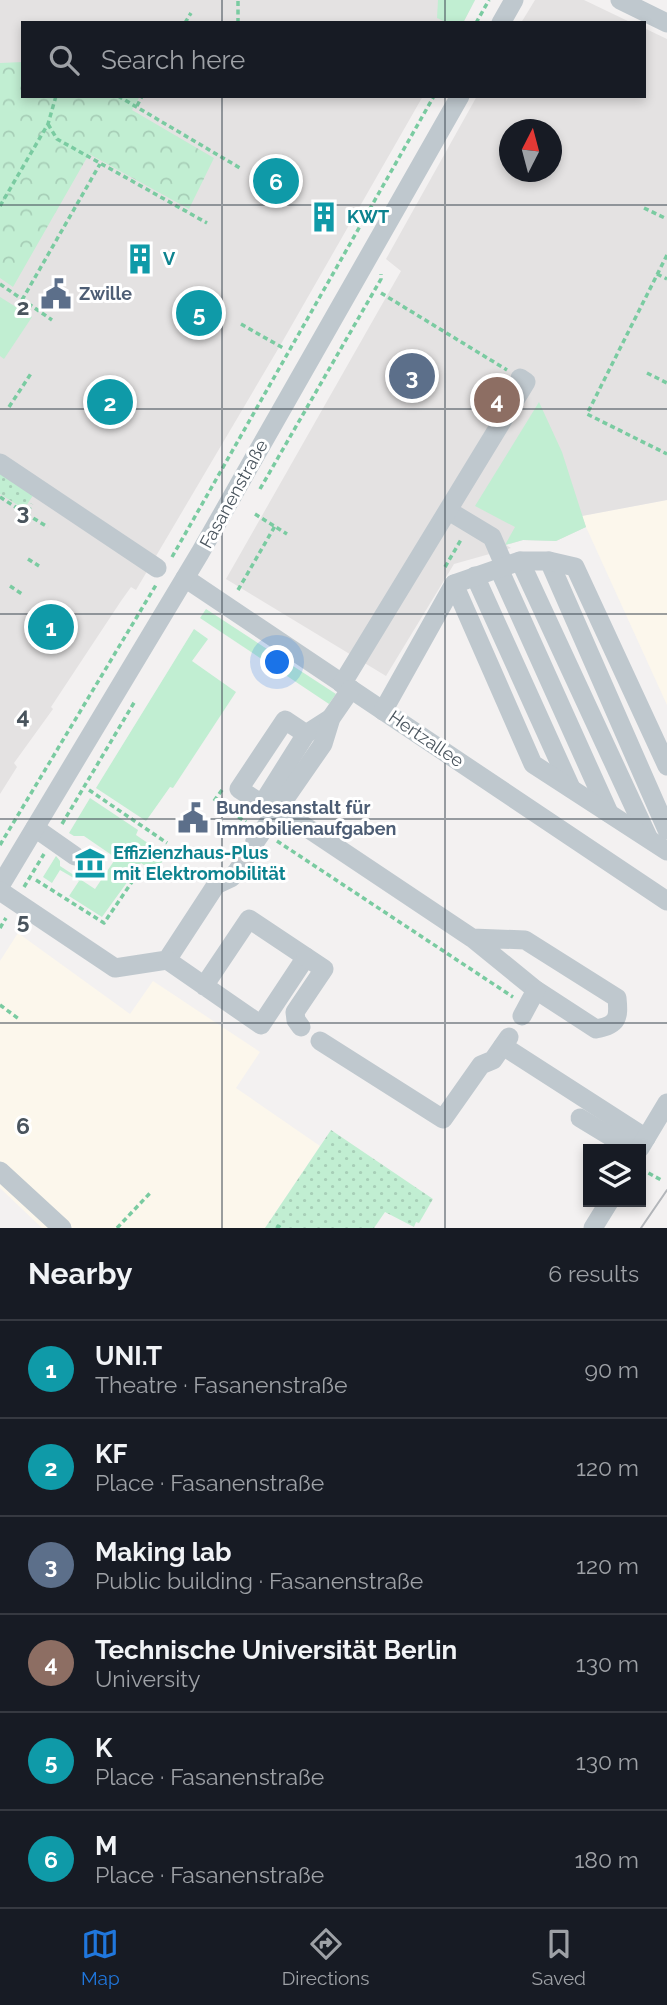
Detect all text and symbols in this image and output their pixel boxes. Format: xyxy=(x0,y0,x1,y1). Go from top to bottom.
search box xyxy=(21,21,646,98)
icon: search xyxy=(45,41,83,79)
text: Search here xyxy=(101,45,245,75)
north arrow xyxy=(499,119,562,182)
pin: 6 xyxy=(253,155,299,207)
building icon: KWT xyxy=(307,200,341,234)
place label: KWT xyxy=(347,206,389,227)
building icon: V xyxy=(123,242,157,276)
place label: V xyxy=(163,248,176,269)
public building icon: Zwille xyxy=(39,277,73,311)
place label: Zwille xyxy=(79,283,132,304)
pin: 5 xyxy=(176,287,222,339)
text: 2 xyxy=(17,293,29,320)
pin: 3 xyxy=(389,350,435,402)
pin: 4 xyxy=(474,374,520,426)
pin: 2 xyxy=(87,376,133,428)
street label: Fasanenstraße xyxy=(195,436,272,552)
text: 3 xyxy=(17,498,29,525)
pin: 1 xyxy=(28,601,74,653)
your location xyxy=(260,645,294,679)
text: 4 xyxy=(16,702,30,729)
street label: Hertzallee xyxy=(385,706,468,771)
place label: Bundesanstalt für Immobilienaufgaben xyxy=(216,797,396,839)
public building icon: Bundesanstalt für Immobilienaufgaben xyxy=(176,801,210,835)
place label: Effizienzhaus-Plus mit Elektromobilität xyxy=(113,842,286,884)
museum icon: Effizienzhaus-Plus mit Elektromobilität xyxy=(73,846,107,880)
text: 5 xyxy=(17,907,30,934)
text: 6 xyxy=(16,1112,30,1139)
map controls xyxy=(583,1144,646,1207)
button: layers xyxy=(583,1144,646,1207)
text: Nearby xyxy=(28,1256,132,1291)
text: 6 results xyxy=(548,1260,639,1287)
text: UNI.T xyxy=(95,1341,162,1371)
text: 1 xyxy=(45,1356,57,1383)
text: 90 m xyxy=(584,1356,639,1383)
text: Theatre · Fasanenstraße xyxy=(95,1371,347,1398)
text: KF xyxy=(95,1439,127,1469)
text: 2 xyxy=(45,1454,57,1481)
text: 120 m xyxy=(576,1454,639,1481)
text: Place · Fasanenstraße xyxy=(95,1469,324,1496)
text: Making lab xyxy=(95,1537,231,1567)
text: 3 xyxy=(45,1552,57,1579)
text: 120 m xyxy=(576,1552,639,1579)
text: Public building · Fasanenstraße xyxy=(95,1567,423,1594)
text: Technische Universität Berlin xyxy=(95,1635,457,1665)
text: 4 xyxy=(44,1650,58,1677)
text: 130 m xyxy=(576,1650,639,1677)
text: University xyxy=(95,1665,200,1692)
text: K xyxy=(95,1733,112,1763)
text: 5 xyxy=(45,1748,57,1775)
text: 130 m xyxy=(576,1748,639,1775)
text: Place · Fasanenstraße xyxy=(95,1763,324,1790)
text: M xyxy=(95,1831,118,1861)
text: 6 xyxy=(44,1846,58,1873)
text: 180 m xyxy=(574,1846,639,1873)
text: Place · Fasanenstraße xyxy=(95,1861,324,1888)
tab: Map xyxy=(81,1925,120,1989)
tab: Directions xyxy=(282,1925,370,1989)
tab: Saved xyxy=(532,1925,586,1989)

